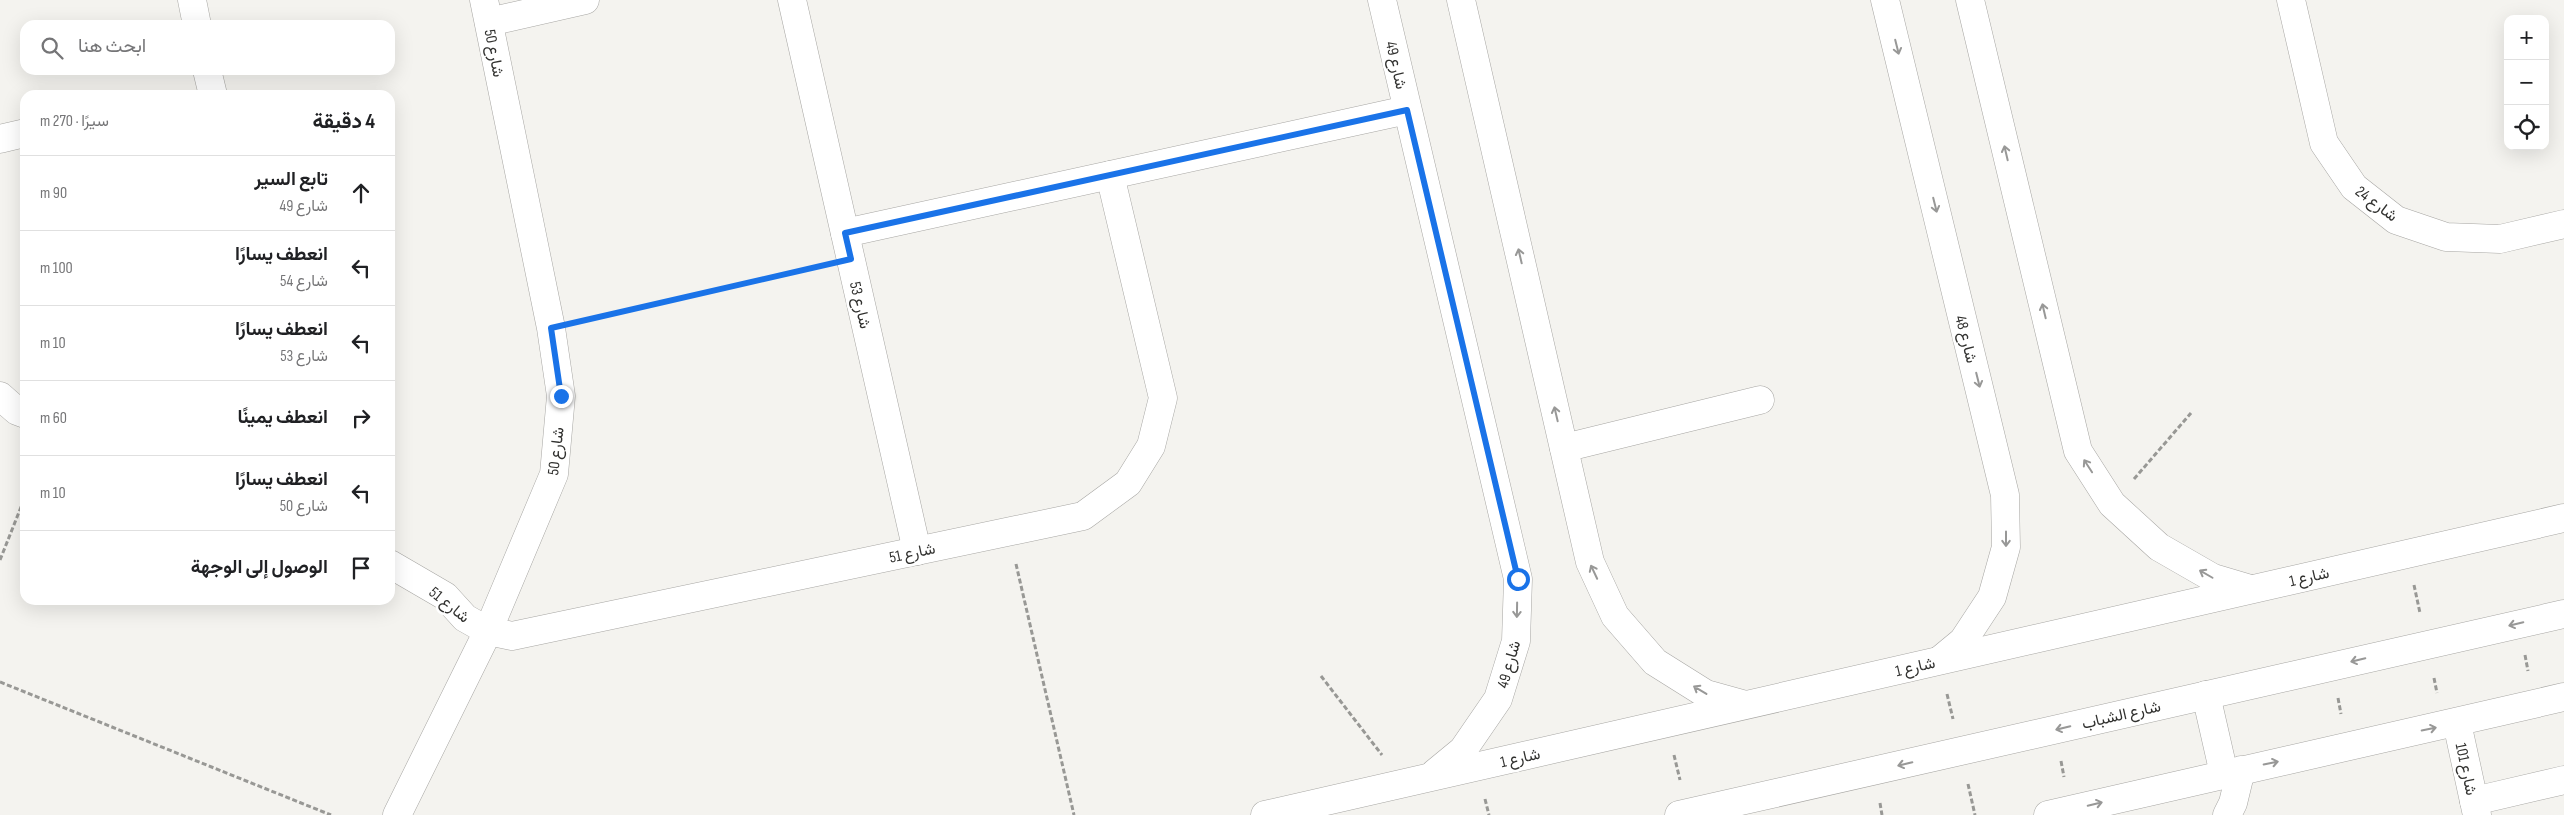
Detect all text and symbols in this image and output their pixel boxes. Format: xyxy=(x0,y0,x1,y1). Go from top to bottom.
map controls xyxy=(2504,15,2549,150)
button: + xyxy=(2504,15,2549,60)
search box xyxy=(20,20,395,75)
street label: شارع 50 xyxy=(479,28,507,79)
icon: search xyxy=(38,34,66,62)
text: ابحث هنا xyxy=(78,35,146,58)
one-way arrow xyxy=(1893,39,1902,55)
street label: شارع 49 xyxy=(1380,40,1410,91)
button: − xyxy=(2504,60,2549,105)
button: locate xyxy=(2504,105,2549,150)
text: 4 دقيقة xyxy=(312,109,375,134)
text: سيرًا · 270 m xyxy=(40,112,109,131)
one-way arrow xyxy=(2001,145,2010,161)
text: تابع السير xyxy=(254,168,328,191)
icon: ahead xyxy=(347,179,375,207)
street label: شارع 24 xyxy=(2351,182,2401,227)
text: 90 m xyxy=(40,184,67,203)
text: شارع 49 xyxy=(279,197,328,216)
one-way arrow xyxy=(1931,197,1940,213)
text: انعطف يسارًا xyxy=(235,243,328,266)
one-way arrow xyxy=(1515,248,1524,264)
icon: left xyxy=(347,254,375,282)
text: 100 m xyxy=(40,259,73,278)
text: شارع 54 xyxy=(280,272,328,291)
street label: شارع 53 xyxy=(844,280,874,331)
one-way arrow xyxy=(2039,303,2048,319)
street label: شارع 48 xyxy=(1949,314,1981,365)
text: انعطف يسارًا xyxy=(235,318,328,341)
icon: left xyxy=(347,329,375,357)
text: 10 m xyxy=(40,334,66,353)
text: شارع 53 xyxy=(280,347,328,366)
one-way arrow xyxy=(1974,372,1983,388)
route end xyxy=(550,385,573,408)
icon: right xyxy=(347,404,375,432)
text: انعطف يمينًا xyxy=(237,406,328,429)
one-way arrow xyxy=(1551,407,1560,423)
text: 60 m xyxy=(40,409,67,428)
street label: شارع 50 xyxy=(544,426,570,476)
one-way arrow xyxy=(2082,460,2092,474)
text: انعطف يسارًا xyxy=(235,468,328,491)
icon: left xyxy=(347,479,375,507)
text: 10 m xyxy=(40,484,66,503)
text: شارع 50 xyxy=(280,497,328,516)
one-way arrow xyxy=(2001,531,2011,547)
street label: شارع 51 xyxy=(887,539,937,569)
icon: arrive xyxy=(347,554,375,582)
text: الوصول إلى الوجهة xyxy=(191,556,328,579)
street label: شارع 1 xyxy=(2288,564,2331,592)
one-way arrow xyxy=(1589,565,1599,580)
route start xyxy=(1507,568,1530,591)
one-way arrow xyxy=(2198,569,2213,579)
street label: شارع 51 xyxy=(424,583,473,628)
one-way arrow xyxy=(1512,602,1522,618)
one-way arrow xyxy=(2509,620,2525,629)
street label: شارع 49 xyxy=(1494,638,1526,691)
street label: شارع 1 xyxy=(1894,654,1937,682)
one-way arrow xyxy=(2350,656,2366,665)
one-way arrow xyxy=(1693,685,1707,695)
street label: شارع الشباب xyxy=(2080,697,2163,735)
one-way arrow xyxy=(2056,724,2072,733)
one-way arrow xyxy=(2421,724,2437,733)
street label: شارع 101 xyxy=(2450,741,2480,797)
street label: شارع 1 xyxy=(1499,745,1542,773)
one-way arrow xyxy=(2262,758,2278,767)
one-way arrow xyxy=(1897,760,1913,769)
one-way arrow xyxy=(2087,799,2103,808)

